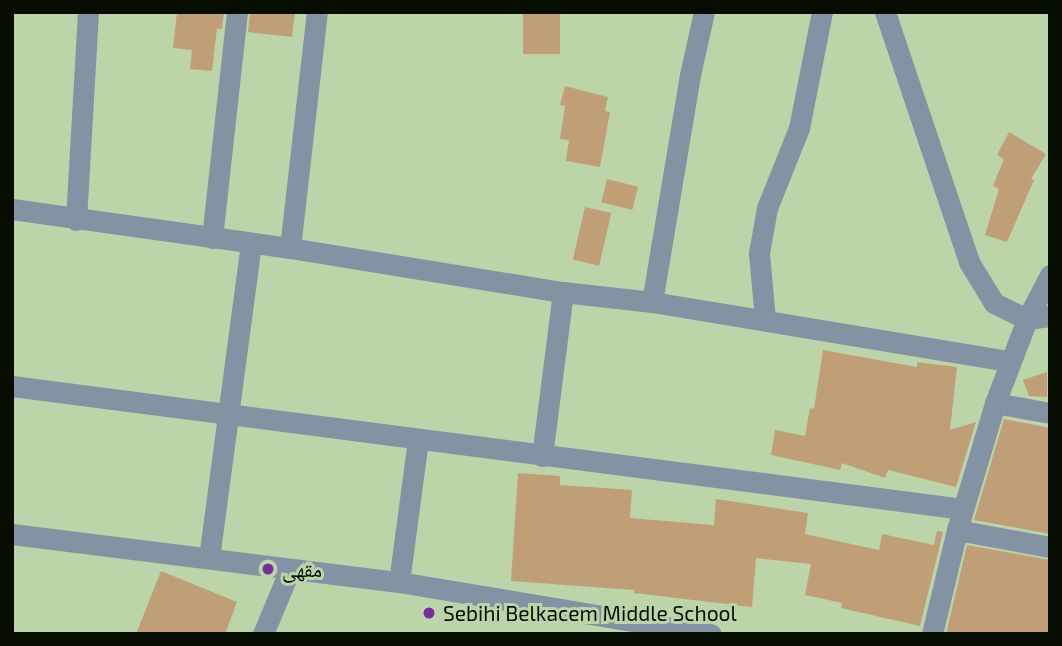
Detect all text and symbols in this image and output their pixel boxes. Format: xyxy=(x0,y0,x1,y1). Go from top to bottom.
place label: مقهى xyxy=(282,556,322,582)
marker: مقهى xyxy=(260,561,276,577)
place label: Sebihi Belkacem Middle School xyxy=(443,600,737,626)
marker: Sebihi Belkacem Middle School xyxy=(421,605,437,621)

